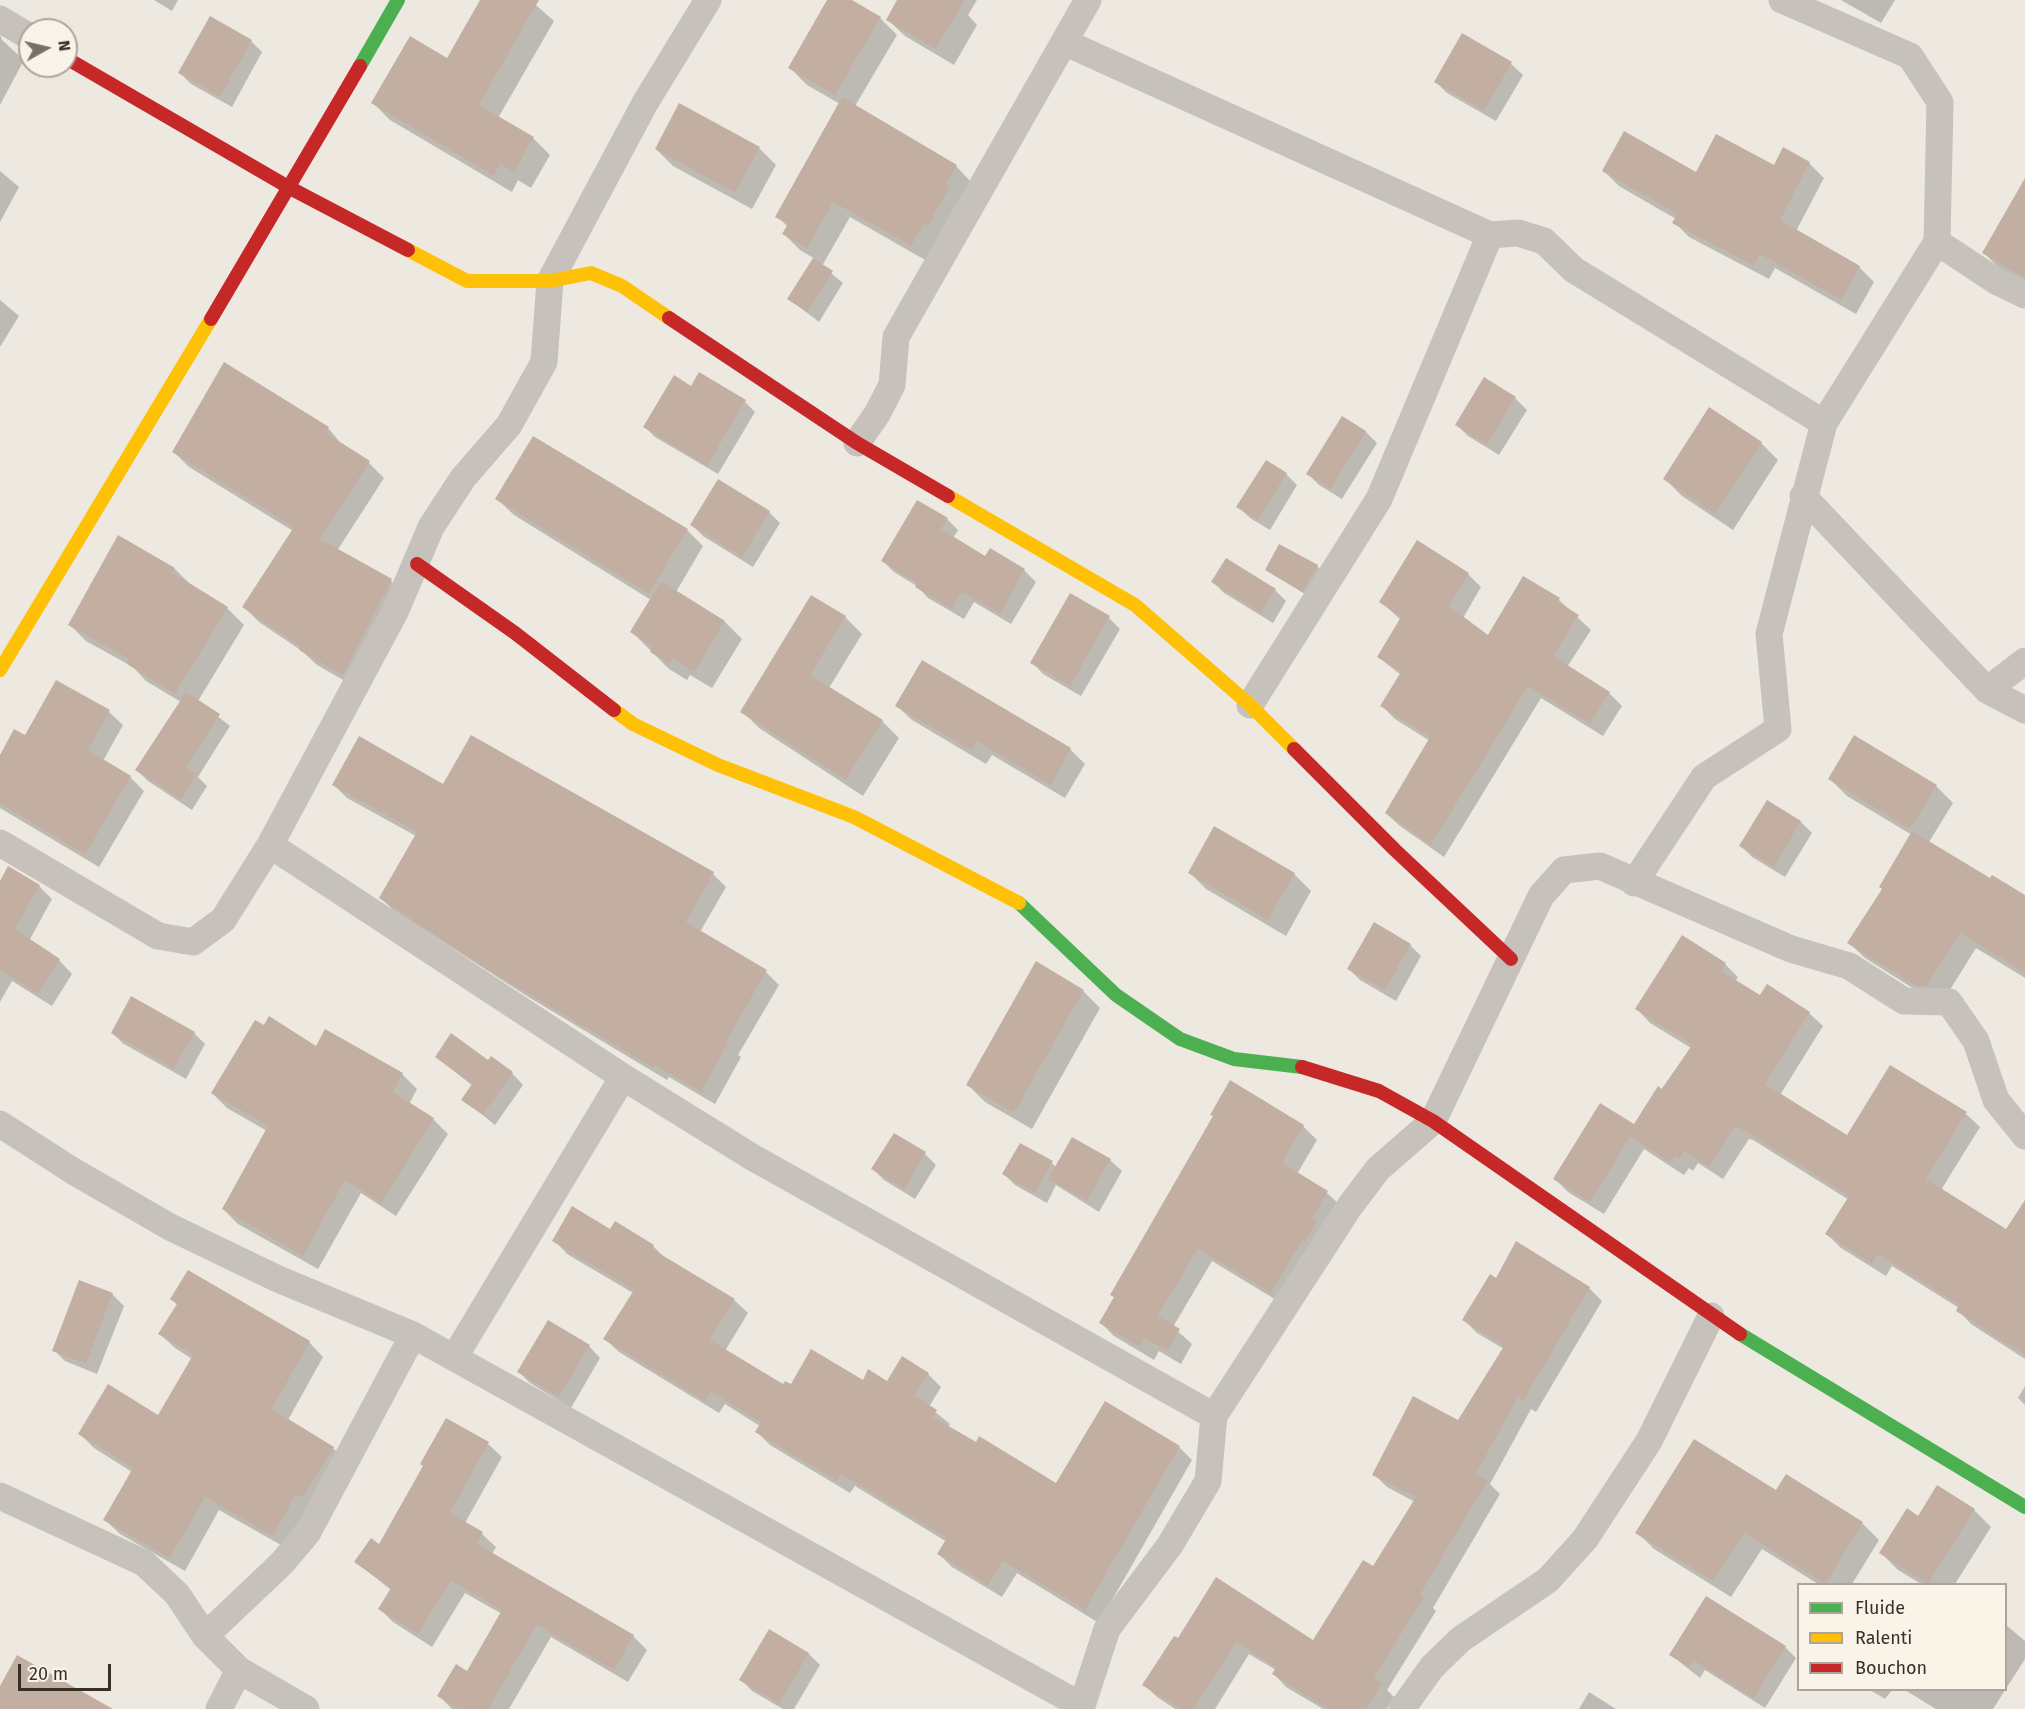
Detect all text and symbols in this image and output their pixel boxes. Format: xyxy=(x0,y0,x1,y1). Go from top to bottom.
north arrow xyxy=(18,18,78,78)
text: N xyxy=(54,39,74,52)
legend xyxy=(1797,1583,2007,1691)
text: Fluide xyxy=(1855,1597,1905,1619)
text: Ralenti xyxy=(1855,1627,1912,1649)
scale bar xyxy=(21,1652,114,1690)
text: Bouchon xyxy=(1855,1657,1927,1679)
text: 20 m xyxy=(29,1663,68,1685)

